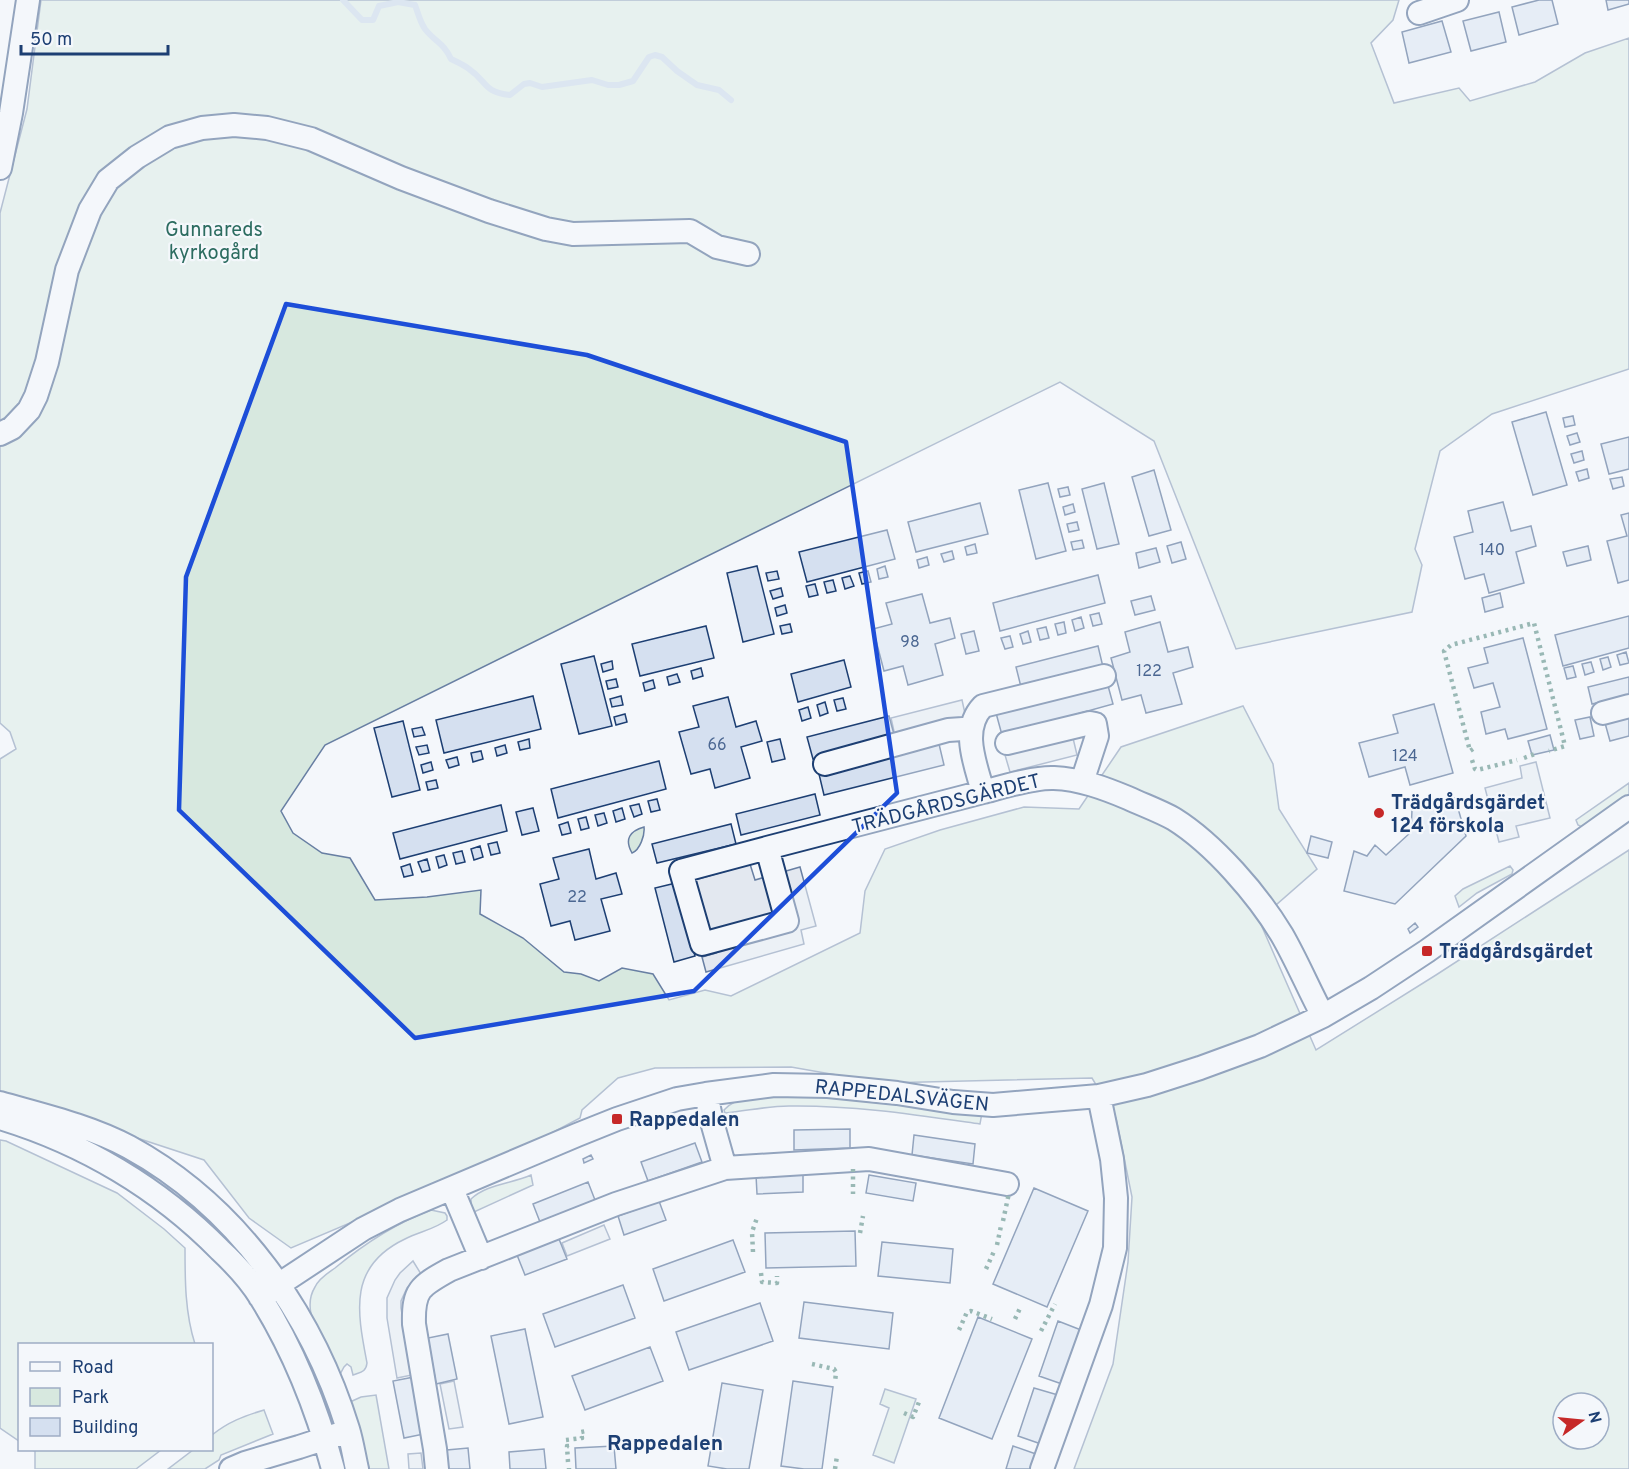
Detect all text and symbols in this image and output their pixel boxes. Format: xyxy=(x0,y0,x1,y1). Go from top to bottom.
scale bar xyxy=(21,18,168,56)
text: 50 m xyxy=(30,29,72,52)
park label: Gunnareds kyrkogård xyxy=(165,218,263,267)
house number: 140 xyxy=(1479,541,1505,561)
house number: 98 xyxy=(900,633,920,653)
house number: 122 xyxy=(1136,662,1162,682)
house number: 66 xyxy=(707,736,727,756)
house number: 124 xyxy=(1392,747,1418,767)
street label: TRÄDGÅRDSGÄRDET xyxy=(849,768,1044,841)
place label: Trädgårdsgärdet 124 förskola xyxy=(1391,791,1545,840)
marker: Trädgårdsgärdet 124 förskola xyxy=(1372,806,1386,820)
house number: 22 xyxy=(567,888,587,908)
place label: Trädgårdsgärdet xyxy=(1439,940,1593,966)
marker: Trädgårdsgärdet xyxy=(1420,944,1434,958)
street label: RAPPEDALSVÄGEN xyxy=(813,1074,990,1119)
place label: Rappedalen xyxy=(629,1108,740,1134)
marker: Rappedalen xyxy=(610,1112,624,1126)
legend xyxy=(18,1343,213,1451)
text: Road xyxy=(72,1357,114,1380)
text: Park xyxy=(72,1387,109,1410)
north arrow xyxy=(1551,1391,1611,1451)
text: N xyxy=(1582,1409,1605,1426)
text: Building xyxy=(72,1417,138,1440)
district label: Rappedalen xyxy=(607,1431,723,1458)

